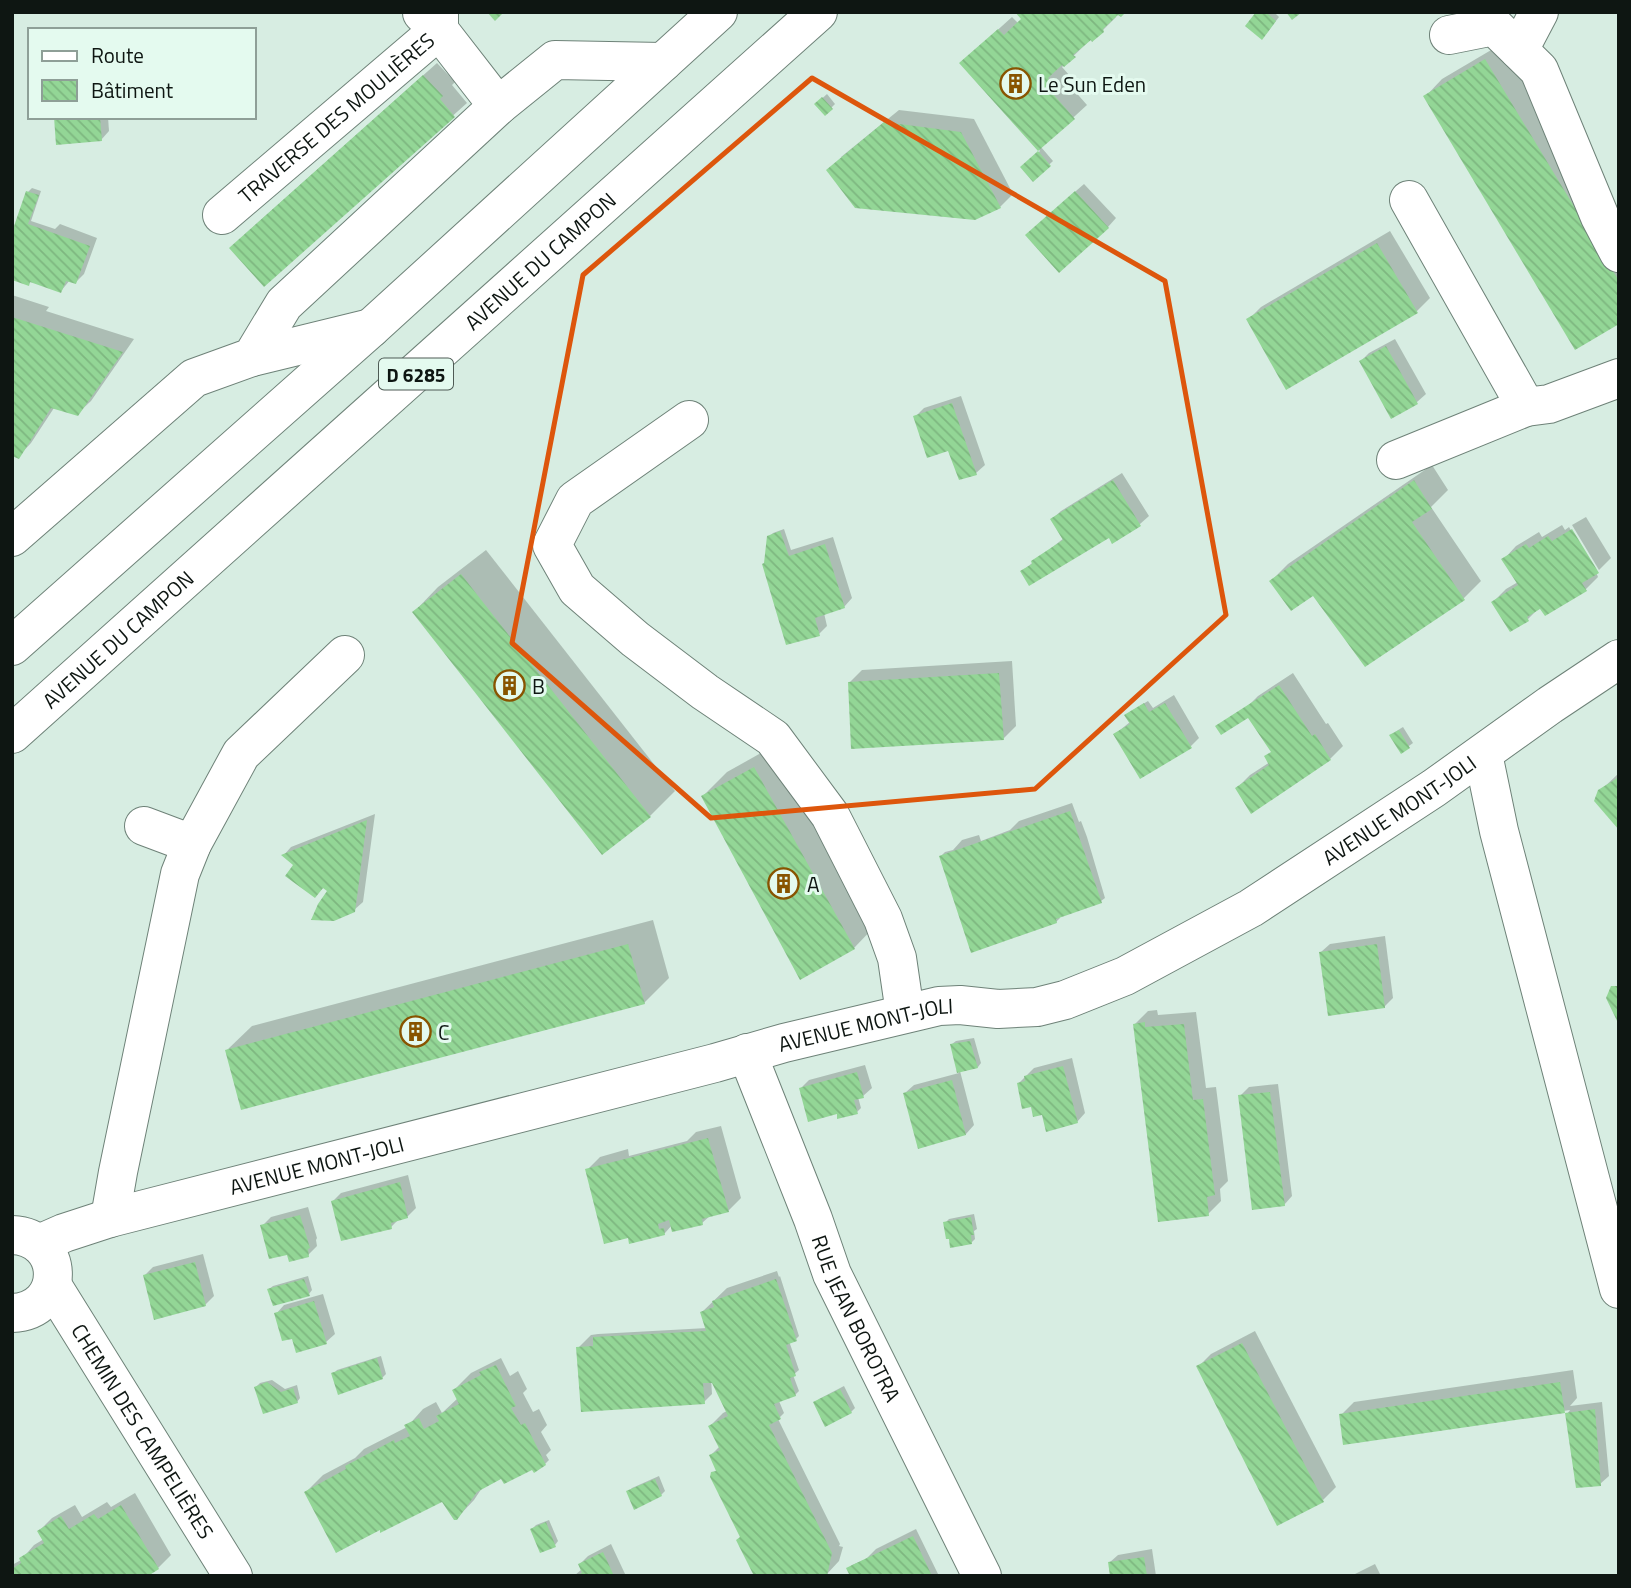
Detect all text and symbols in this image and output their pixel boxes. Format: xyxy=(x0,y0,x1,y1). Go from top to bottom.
street label: TRAVERSE DES MOULIÈRES xyxy=(231,25,441,211)
legend xyxy=(28,28,256,119)
text: Route xyxy=(91,39,144,71)
building icon: Le Sun Eden xyxy=(998,67,1032,101)
place label: Le Sun Eden xyxy=(1038,68,1146,100)
text: Bâtiment xyxy=(91,74,174,106)
street label: AVENUE DU CAMPON xyxy=(457,184,623,337)
road number: D 6285 xyxy=(379,358,453,390)
street label: AVENUE DU CAMPON xyxy=(35,563,201,716)
building icon: B xyxy=(492,669,526,703)
place label: B xyxy=(532,670,545,702)
street label: AVENUE MONT-JOLI xyxy=(1316,747,1483,873)
building icon: A xyxy=(767,867,801,901)
place label: A xyxy=(807,868,820,900)
street label: AVENUE MONT-JOLI xyxy=(775,989,954,1060)
building icon: C xyxy=(398,1015,432,1049)
place label: C xyxy=(438,1016,449,1048)
street label: AVENUE MONT-JOLI xyxy=(226,1127,407,1203)
street label: RUE JEAN BOROTRA xyxy=(804,1230,909,1408)
street label: CHEMIN DES CAMPELIÈRES xyxy=(64,1317,222,1545)

